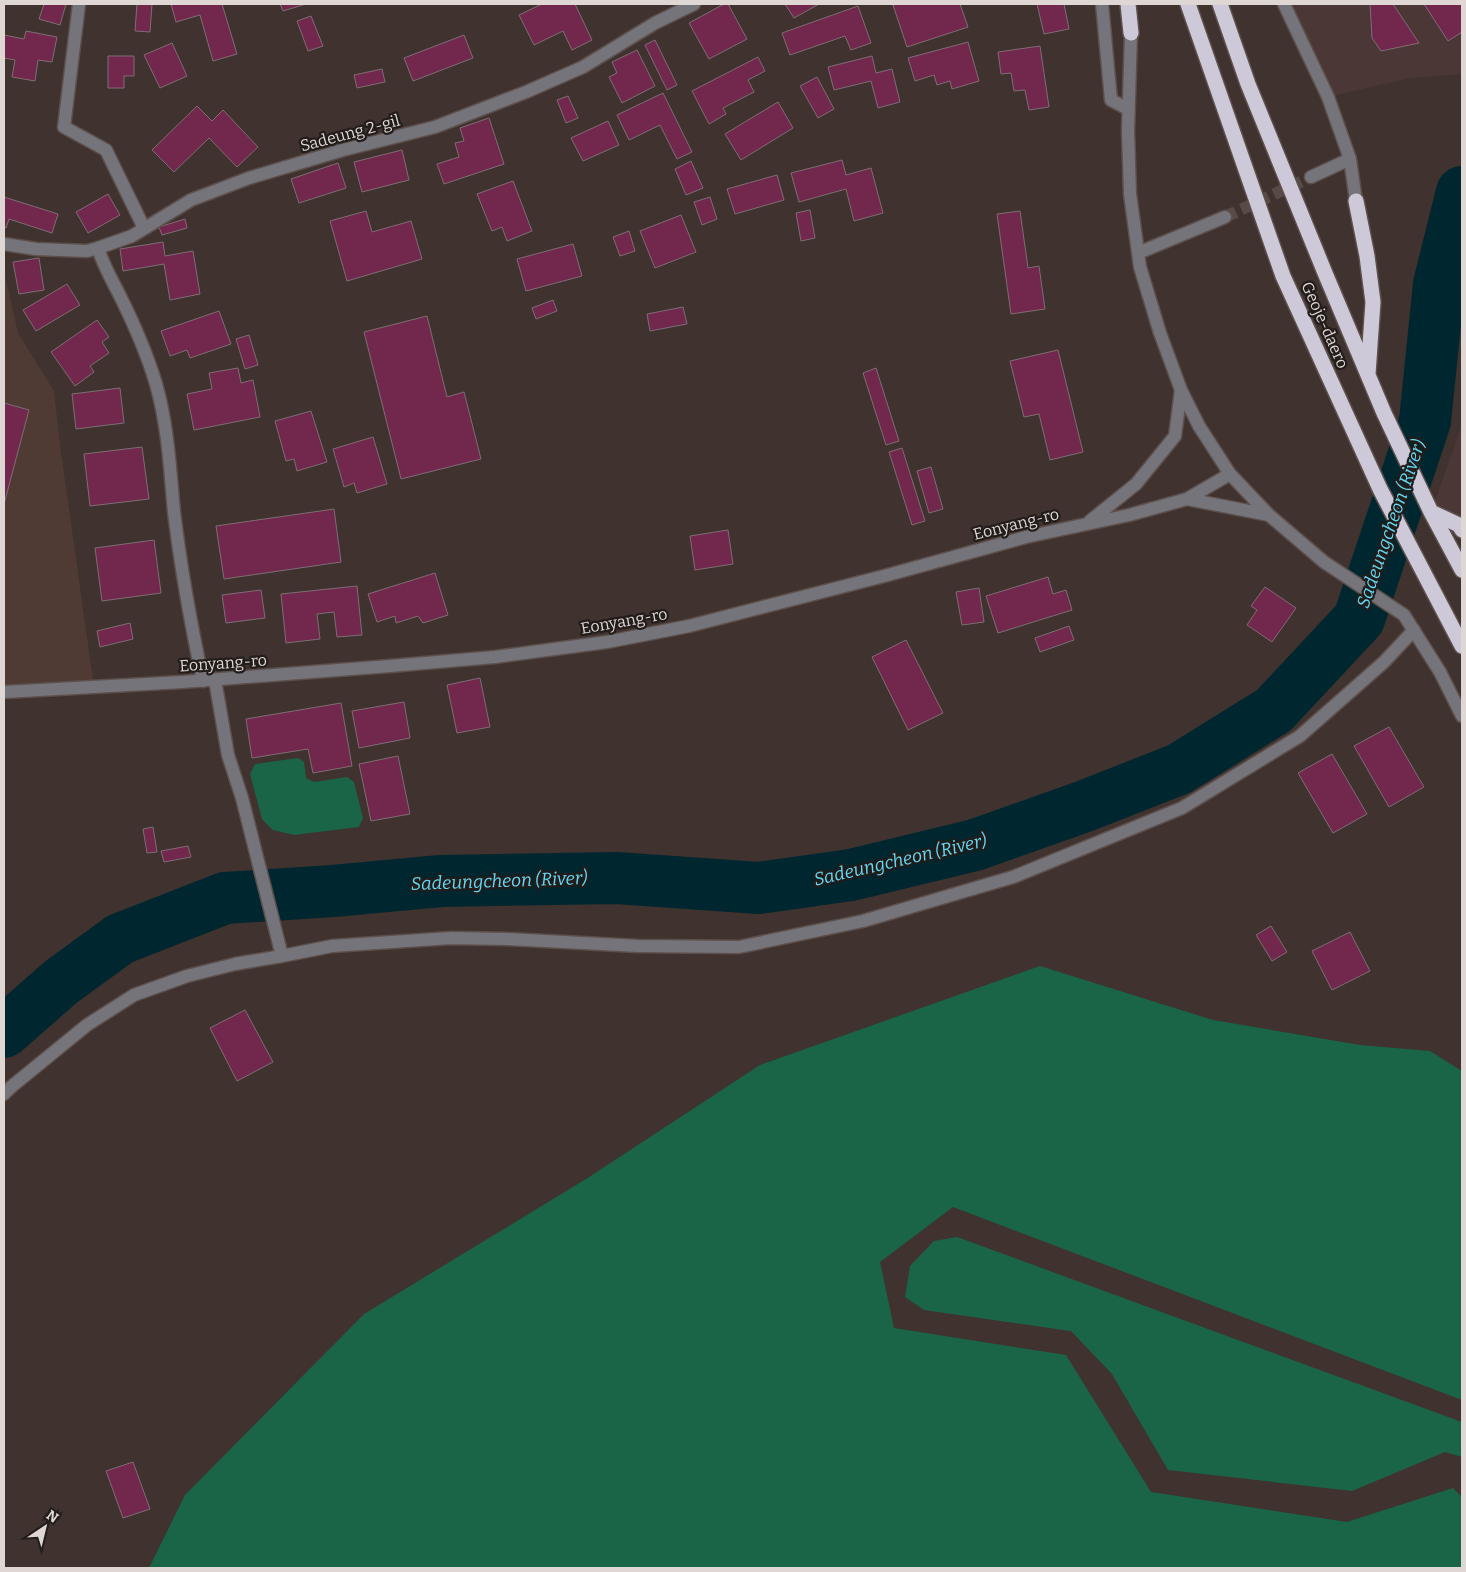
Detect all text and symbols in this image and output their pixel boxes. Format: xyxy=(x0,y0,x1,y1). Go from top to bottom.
street label: Sadeung 2-gil xyxy=(298,110,402,155)
street label: Geoje-daero xyxy=(1297,279,1353,371)
water label: Sadeungcheon (River) xyxy=(1352,436,1430,611)
street label: Eonyang-ro xyxy=(971,504,1061,544)
street label: Eonyang-ro xyxy=(579,604,669,638)
street label: Eonyang-ro xyxy=(179,650,267,676)
water label: Sadeungcheon (River) xyxy=(812,829,989,891)
water label: Sadeungcheon (River) xyxy=(410,867,588,895)
north arrow xyxy=(20,1502,70,1552)
text: N xyxy=(43,1507,62,1527)

